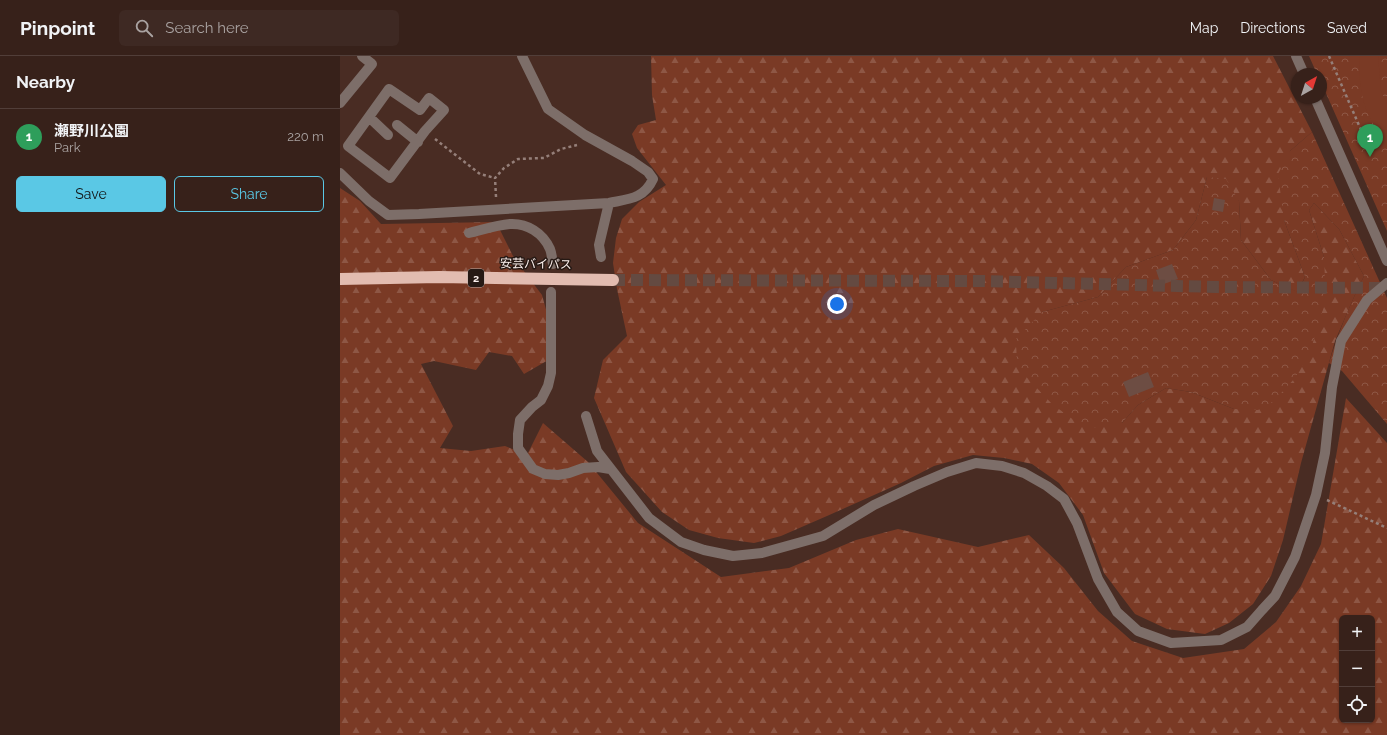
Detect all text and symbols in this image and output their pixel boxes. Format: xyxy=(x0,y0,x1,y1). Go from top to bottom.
search box xyxy=(119,10,399,46)
text: Pinpoint xyxy=(20,17,95,39)
icon: search xyxy=(133,17,155,39)
text: Search here xyxy=(165,19,249,37)
text: Map xyxy=(1190,20,1218,36)
text: Directions xyxy=(1240,20,1305,36)
text: Saved xyxy=(1327,20,1367,36)
north arrow xyxy=(1291,68,1327,104)
text: Nearby xyxy=(16,72,75,92)
text: 瀬野川公園 xyxy=(54,122,129,140)
pin: 1 xyxy=(1357,124,1383,157)
text: 1 xyxy=(26,129,32,144)
text: 220 m xyxy=(287,129,324,144)
text: Park xyxy=(54,140,81,155)
button: Save xyxy=(16,176,166,212)
button: Share xyxy=(174,176,324,212)
street label: 安芸バイパス xyxy=(500,256,572,272)
road number: 2 xyxy=(468,269,484,287)
your location xyxy=(827,294,847,314)
map controls xyxy=(1339,615,1375,723)
button: + xyxy=(1339,615,1375,651)
button: − xyxy=(1339,651,1375,687)
button: locate xyxy=(1339,687,1375,723)

